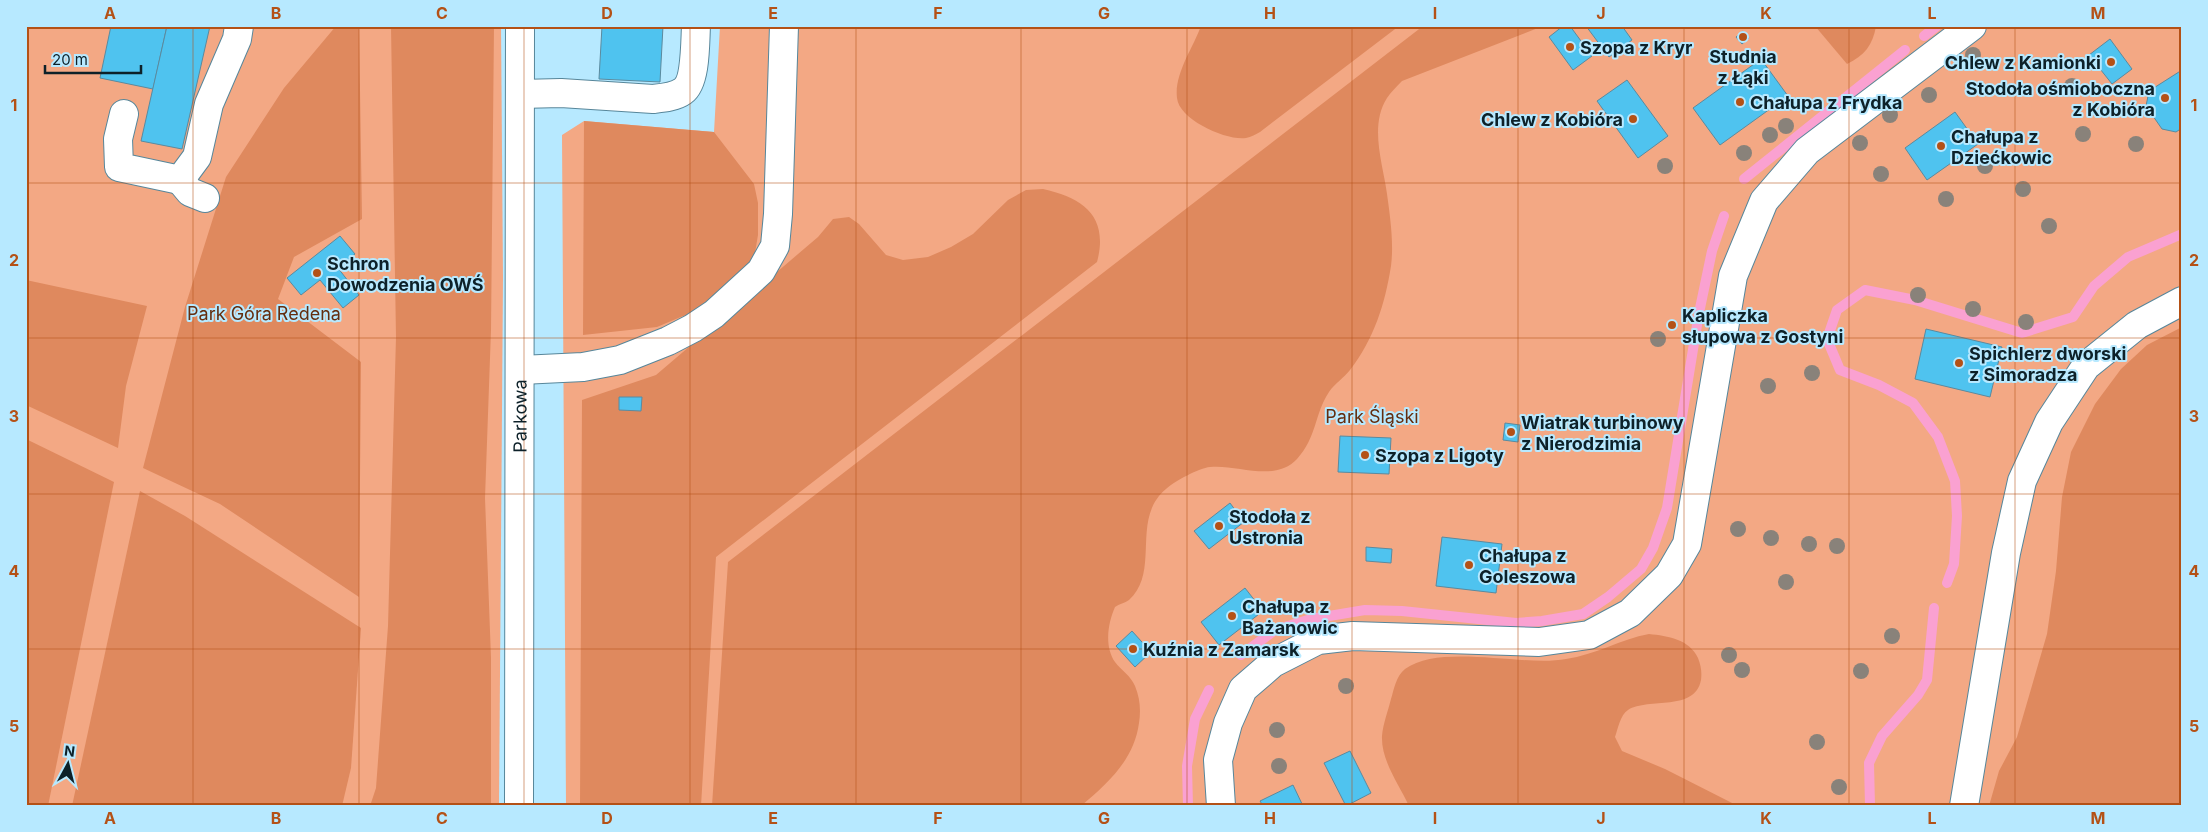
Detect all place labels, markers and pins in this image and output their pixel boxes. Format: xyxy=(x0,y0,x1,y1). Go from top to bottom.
marker: Studnia z Łąki xyxy=(1737,31,1749,43)
place label: Szopa z Kryr xyxy=(1580,37,1692,58)
marker: Szopa z Kryr xyxy=(1564,41,1576,53)
place label: Studnia z Łąki xyxy=(1709,46,1777,88)
place label: Chlew z Kamionki xyxy=(1945,52,2101,73)
marker: Chlew z Kamionki xyxy=(2105,56,2117,68)
place label: Stodoła ośmioboczna z Kobióra xyxy=(1966,78,2155,120)
place label: Chałupa z Frydka xyxy=(1750,92,1902,113)
marker: Stodoła ośmioboczna z Kobióra xyxy=(2159,92,2171,104)
marker: Chałupa z Frydka xyxy=(1734,96,1746,108)
place label: Chlew z Kobióra xyxy=(1481,109,1623,130)
marker: Chlew z Kobióra xyxy=(1627,113,1639,125)
place label: Chałupa z Dziećkowic xyxy=(1951,126,2052,168)
marker: Chałupa z Dziećkowic xyxy=(1935,140,1947,152)
place label: Schron Dowodzenia OWŚ xyxy=(327,253,484,295)
marker: Schron Dowodzenia OWŚ xyxy=(311,267,323,279)
place label: Kapliczka słupowa z Gostyni xyxy=(1682,305,1843,347)
marker: Kapliczka słupowa z Gostyni xyxy=(1666,319,1678,331)
place label: Spichlerz dworski z Simoradza xyxy=(1969,343,2126,385)
marker: Spichlerz dworski z Simoradza xyxy=(1953,357,1965,369)
place label: Wiatrak turbinowy z Nierodzimia xyxy=(1521,412,1684,454)
marker: Wiatrak turbinowy z Nierodzimia xyxy=(1505,426,1517,438)
place label: Szopa z Ligoty xyxy=(1375,445,1504,466)
marker: Szopa z Ligoty xyxy=(1359,449,1371,461)
place label: Stodoła z Ustronia xyxy=(1229,506,1311,548)
marker: Stodoła z Ustronia xyxy=(1213,520,1225,532)
place label: Chałupa z Goleszowa xyxy=(1479,545,1576,587)
marker: Chałupa z Goleszowa xyxy=(1463,559,1475,571)
place label: Chałupa z Bażanowic xyxy=(1242,596,1338,638)
marker: Chałupa z Bażanowic xyxy=(1226,610,1238,622)
place label: Kuźnia z Zamarsk xyxy=(1143,639,1300,660)
marker: Kuźnia z Zamarsk xyxy=(1127,643,1139,655)

